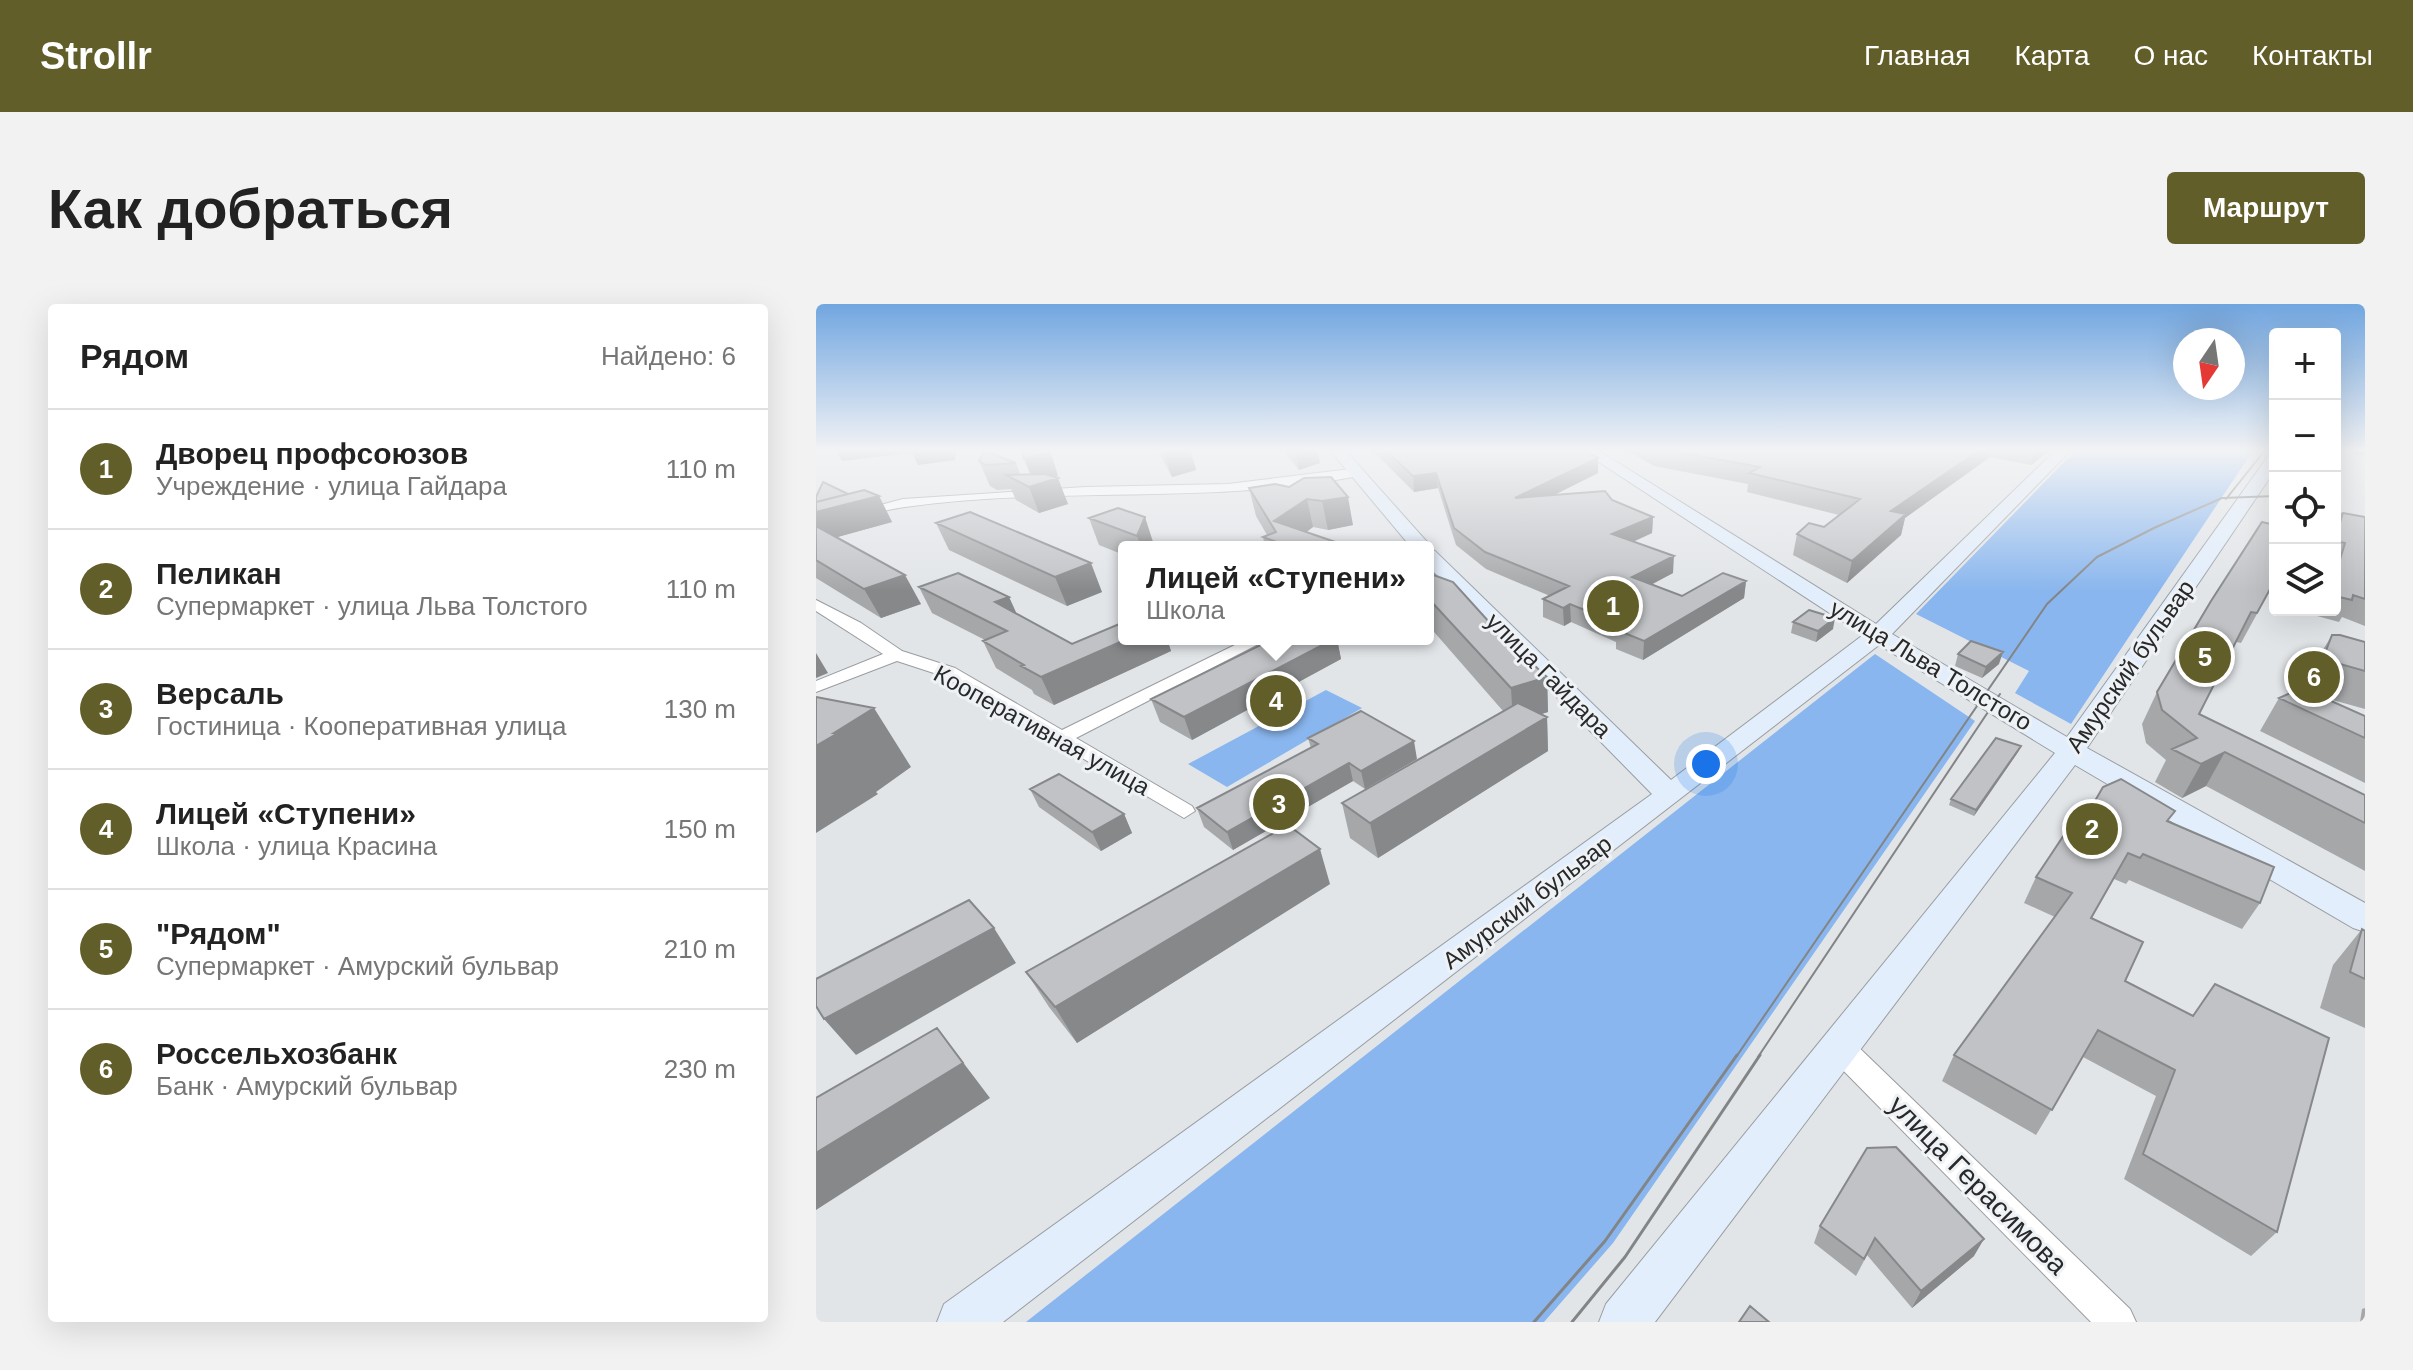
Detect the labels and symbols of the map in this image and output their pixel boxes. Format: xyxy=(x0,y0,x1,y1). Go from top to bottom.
north arrow xyxy=(2173,328,2245,400)
street label: Амурский бульвар xyxy=(2060,575,2200,757)
pin: 1 xyxy=(1587,576,1639,636)
street label: улица Льва Толстого xyxy=(1825,594,2037,736)
street label: улица Гайдара xyxy=(1481,607,1617,743)
pin: 5 xyxy=(2179,627,2231,687)
pin: 6 xyxy=(2288,647,2340,707)
street label: Кооперативная улица xyxy=(929,659,1155,801)
pin: 4 xyxy=(1250,671,1302,731)
your location xyxy=(1686,744,1726,784)
pin: 3 xyxy=(1253,774,1305,834)
pin: 2 xyxy=(2066,799,2118,859)
street label: Амурский бульвар xyxy=(1437,830,1617,974)
street label: улица Герасимова xyxy=(1882,1089,2074,1281)

